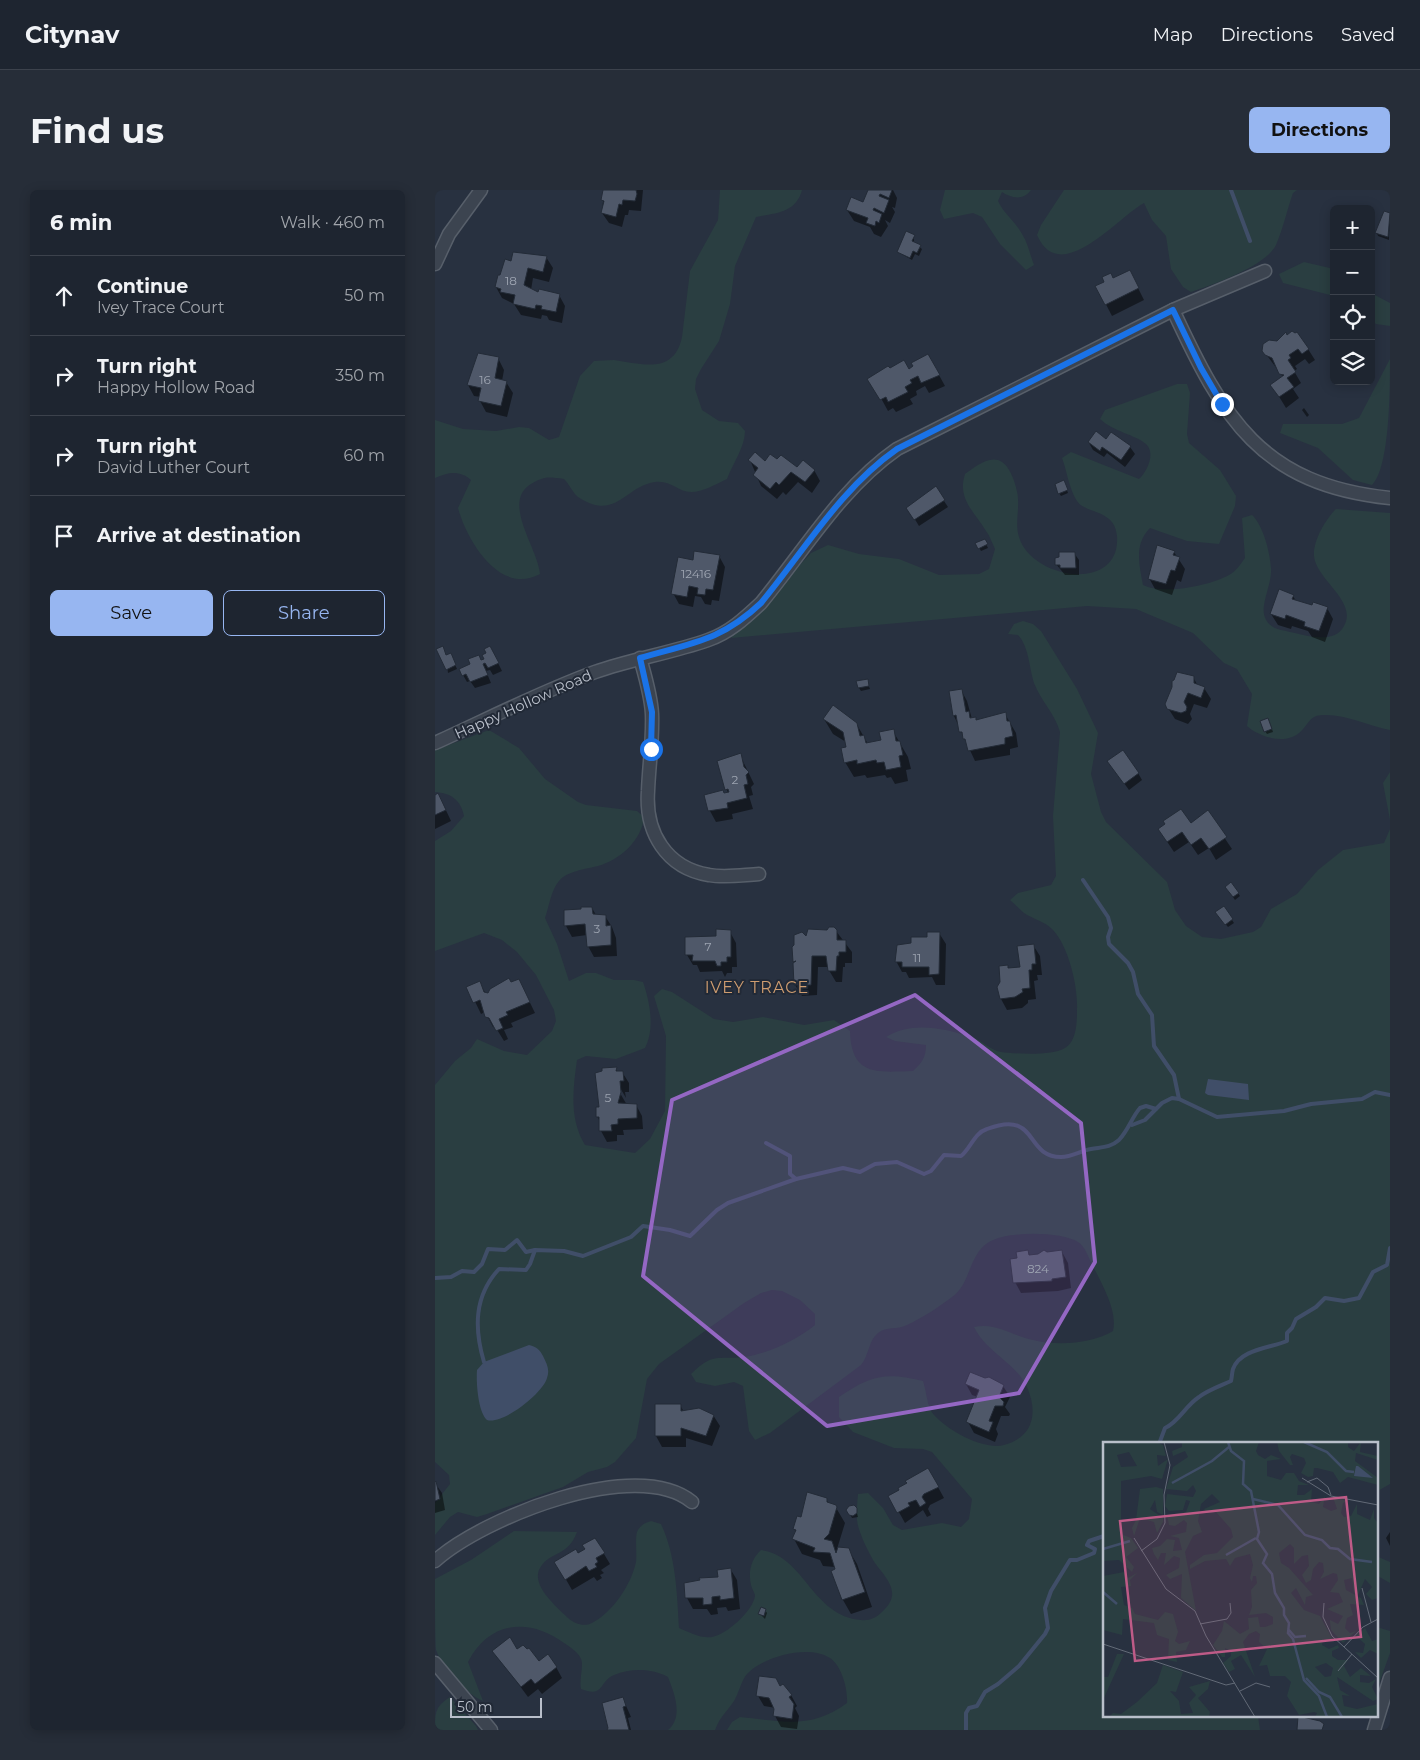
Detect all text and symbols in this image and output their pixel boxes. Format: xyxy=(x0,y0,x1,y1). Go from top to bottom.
text: Citynav xyxy=(25,20,119,49)
text: Map xyxy=(1153,24,1193,46)
text: Directions xyxy=(1221,24,1313,46)
text: Saved xyxy=(1341,24,1395,46)
button: Directions xyxy=(1249,107,1390,153)
text: Find us xyxy=(30,109,164,152)
map controls xyxy=(1330,205,1375,385)
button: + xyxy=(1330,205,1375,250)
text: 6 min xyxy=(50,210,112,235)
text: Walk · 460 m xyxy=(280,213,385,232)
button: − xyxy=(1330,250,1375,295)
house number: 18 xyxy=(505,273,517,288)
text: Continue xyxy=(97,275,188,298)
icon: ahead xyxy=(50,282,78,310)
text: 50 m xyxy=(344,286,385,305)
button: locate xyxy=(1330,295,1375,340)
text: Ivey Trace Court xyxy=(97,298,225,317)
button: layers xyxy=(1330,340,1375,385)
text: Turn right xyxy=(97,355,197,378)
icon: right xyxy=(50,362,78,390)
text: 350 m xyxy=(335,366,385,385)
house number: 16 xyxy=(479,372,491,387)
text: Happy Hollow Road xyxy=(97,378,255,397)
route end xyxy=(1211,393,1234,416)
text: Turn right xyxy=(97,435,197,458)
icon: right xyxy=(50,442,78,470)
text: 60 m xyxy=(343,446,385,465)
text: David Luther Court xyxy=(97,458,250,477)
icon: arrive xyxy=(50,522,78,550)
text: Arrive at destination xyxy=(97,524,301,547)
house number: 12416 xyxy=(681,566,711,581)
button: Save xyxy=(50,590,213,636)
button: Share xyxy=(223,590,385,636)
street label: Happy Hollow Road xyxy=(451,665,595,743)
route start xyxy=(640,738,663,761)
house number: 2 xyxy=(732,772,739,787)
house number: 3 xyxy=(594,921,601,936)
house number: 7 xyxy=(704,939,712,954)
house number: 11 xyxy=(913,950,921,965)
district label: IVEY TRACE xyxy=(705,978,809,997)
house number: 5 xyxy=(605,1090,612,1105)
house number: 824 xyxy=(1027,1261,1049,1276)
inset map xyxy=(1103,1442,1377,1718)
scale bar xyxy=(450,1695,543,1718)
text: 50 m xyxy=(457,1698,493,1716)

